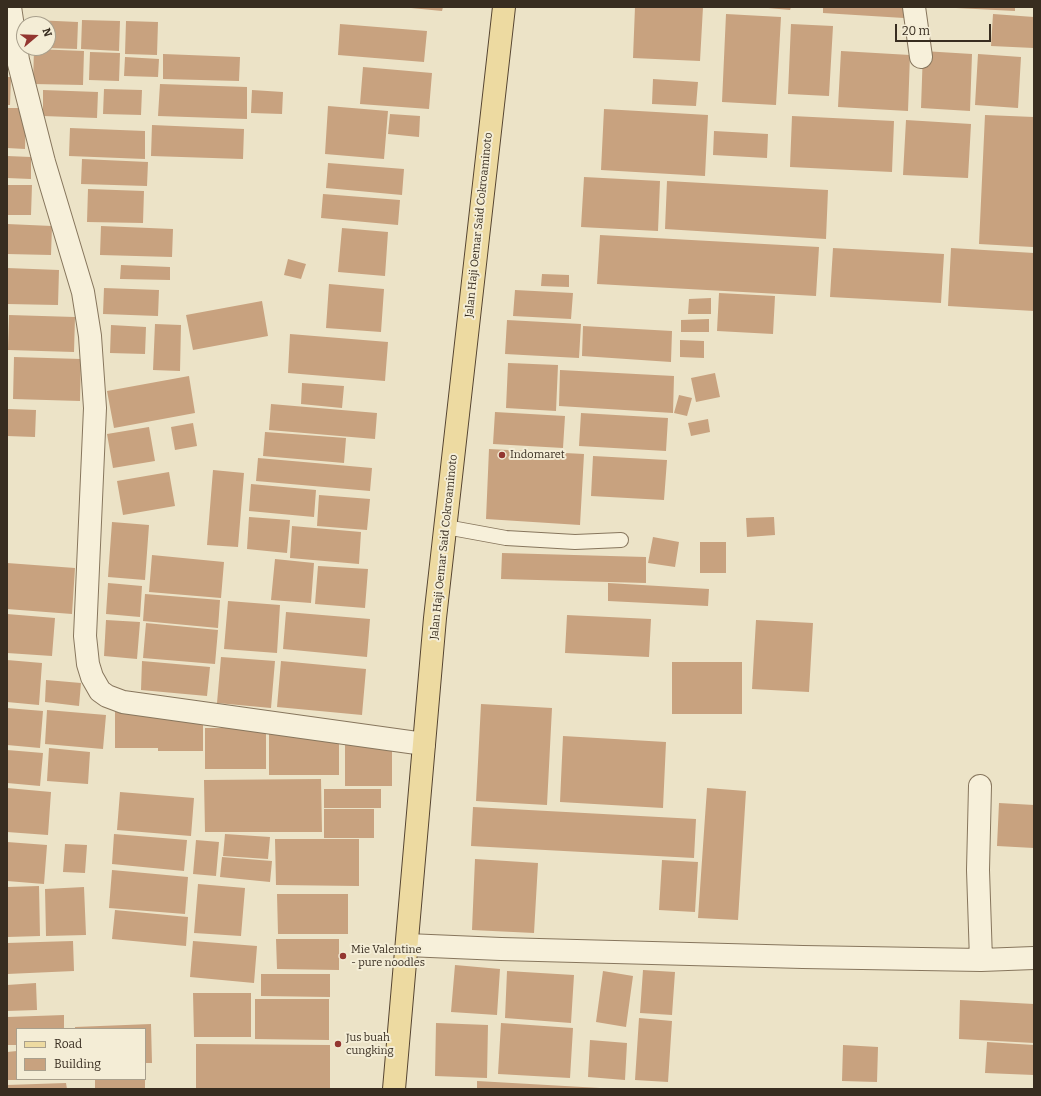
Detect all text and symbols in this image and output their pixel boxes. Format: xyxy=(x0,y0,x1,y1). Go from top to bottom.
north arrow xyxy=(16,16,56,56)
scale bar xyxy=(897,16,993,42)
text: 20 m xyxy=(902,24,930,38)
text: N xyxy=(39,26,54,38)
street label: Jalan Haji Oemar Said Cokroaminoto xyxy=(463,132,495,318)
place label: Indomaret xyxy=(510,448,565,462)
marker: Indomaret xyxy=(497,450,507,460)
street label: Jalan Haji Oemar Said Cokroaminoto xyxy=(428,454,460,640)
place label: Mie Valentine - pure noodles xyxy=(351,943,425,969)
marker: Mie Valentine - pure noodles xyxy=(338,951,348,961)
legend xyxy=(16,1028,146,1080)
place label: Jus buah cungking xyxy=(346,1031,394,1057)
text: Road xyxy=(54,1037,82,1051)
marker: Jus buah cungking xyxy=(333,1039,343,1049)
text: Building xyxy=(54,1057,101,1071)

